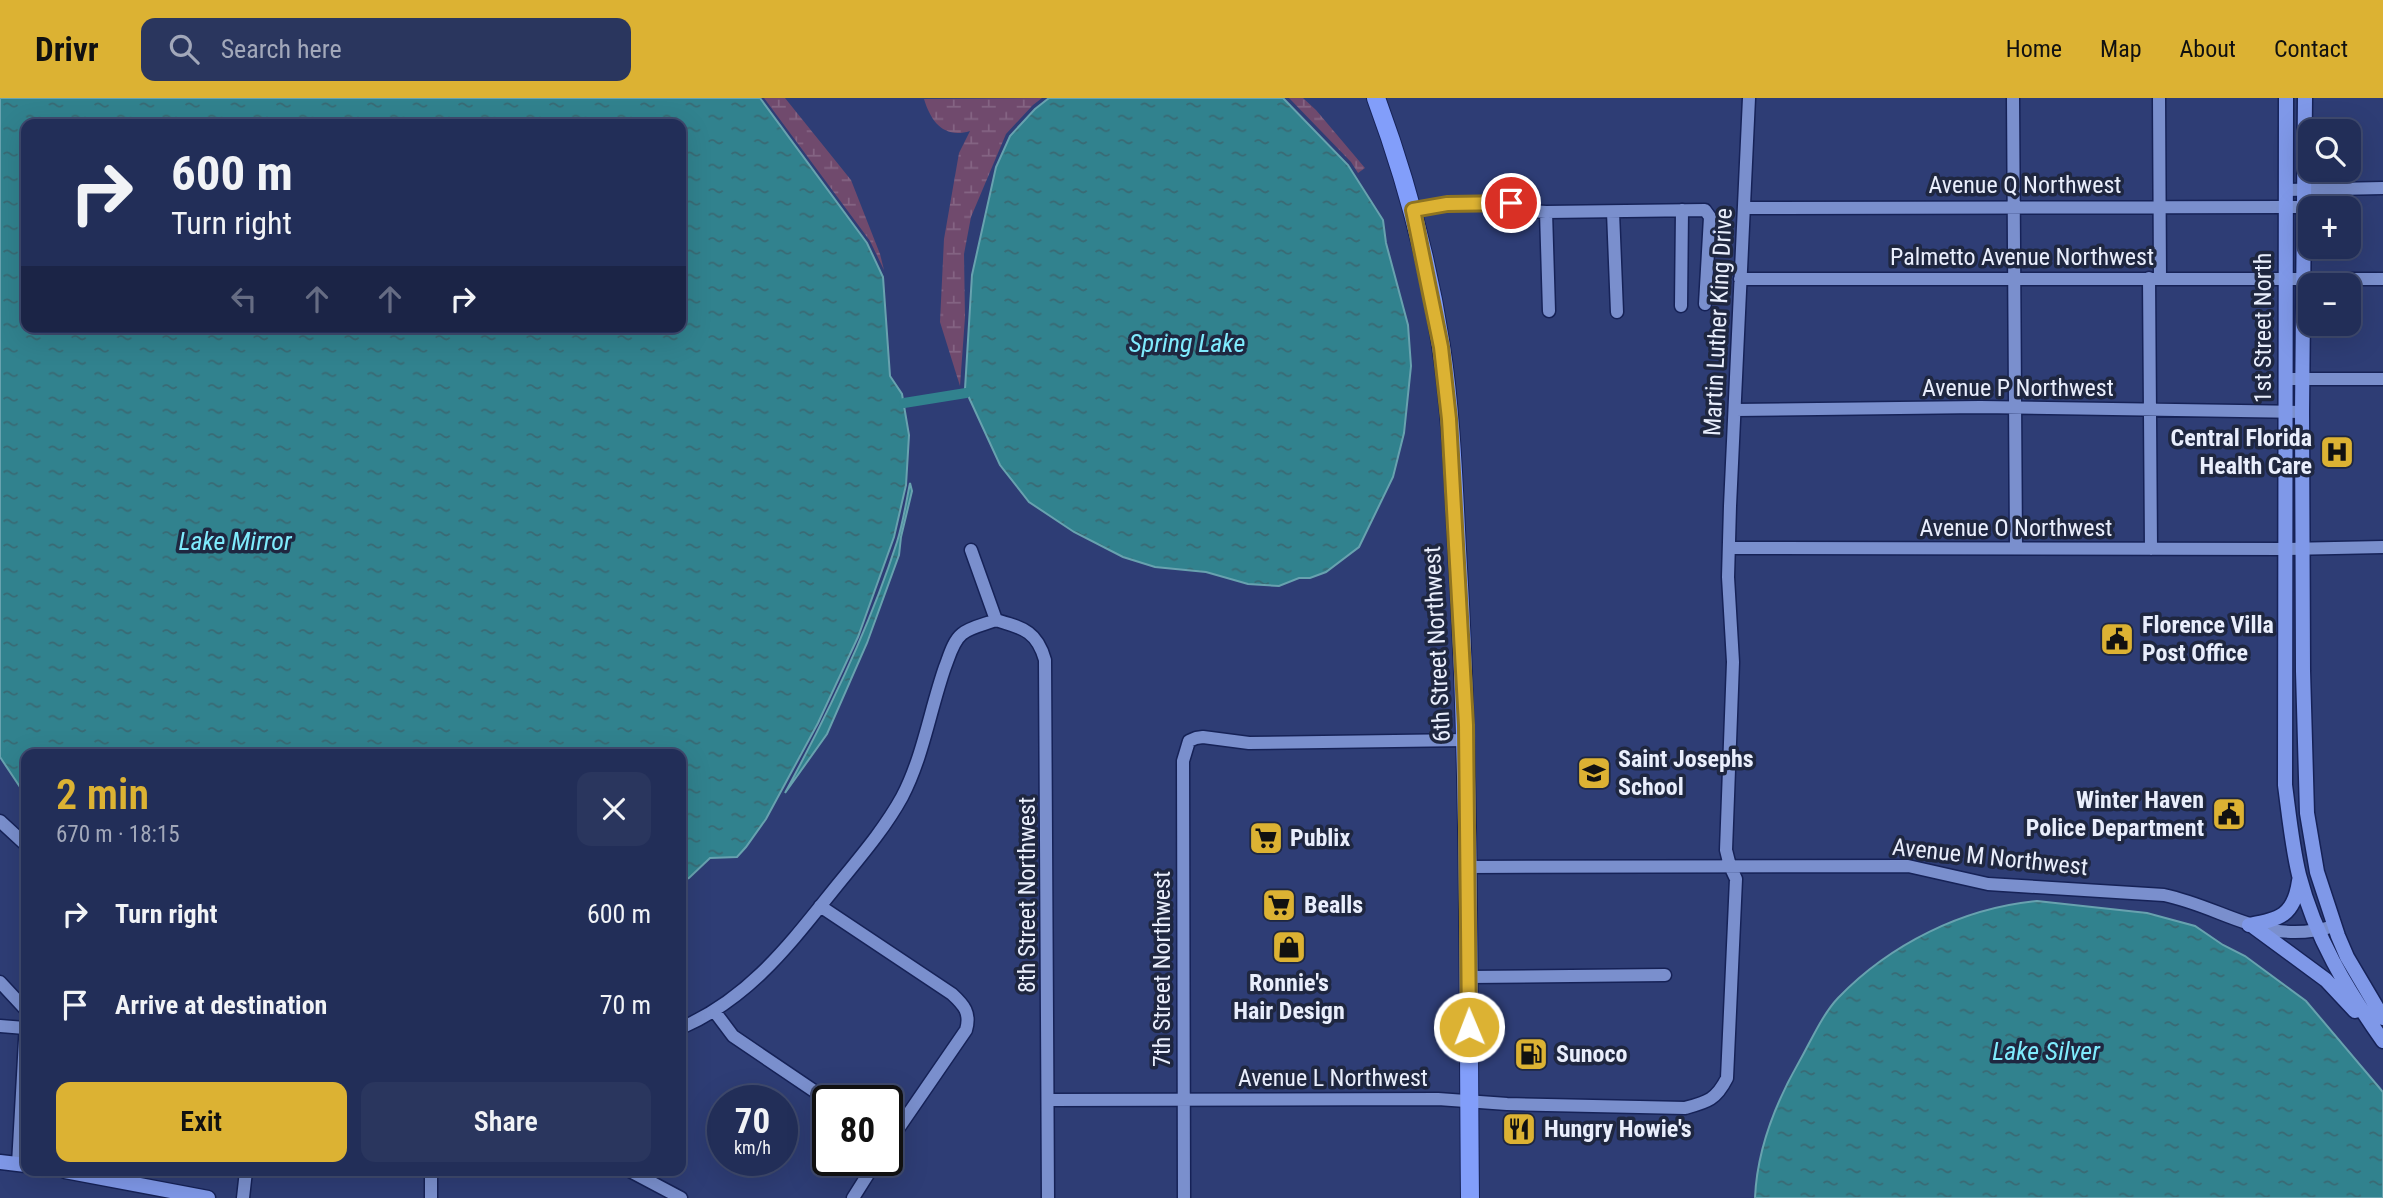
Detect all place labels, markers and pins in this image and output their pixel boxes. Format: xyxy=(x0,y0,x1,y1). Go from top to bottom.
pin xyxy=(1481,173,1541,233)
place label: Central Florida Health Care xyxy=(2171,424,2312,480)
hospital icon: Central Florida Health Care xyxy=(2318,433,2356,471)
place label: Florence Villa Post Office xyxy=(2142,611,2274,667)
public building icon: Florence Villa Post Office xyxy=(2098,620,2136,658)
place label: Saint Josephs School xyxy=(1618,745,1754,801)
school or university icon: Saint Josephs School xyxy=(1575,754,1613,792)
place label: Winter Haven Police Department xyxy=(2026,786,2204,842)
public building icon: Winter Haven Police Department xyxy=(2210,795,2248,833)
supermarket icon: Publix xyxy=(1247,819,1285,857)
place label: Publix xyxy=(1290,824,1350,852)
supermarket icon: Bealls xyxy=(1260,886,1298,924)
place label: Bealls xyxy=(1304,891,1363,919)
shop icon: Ronnie's Hair Design xyxy=(1270,928,1308,966)
place label: Ronnie's Hair Design xyxy=(1233,969,1345,1025)
fuel station icon: Sunoco xyxy=(1512,1035,1550,1073)
place label: Sunoco xyxy=(1556,1040,1628,1068)
restaurant icon: Hungry Howie's xyxy=(1500,1110,1538,1148)
place label: Hungry Howie's xyxy=(1544,1115,1692,1143)

